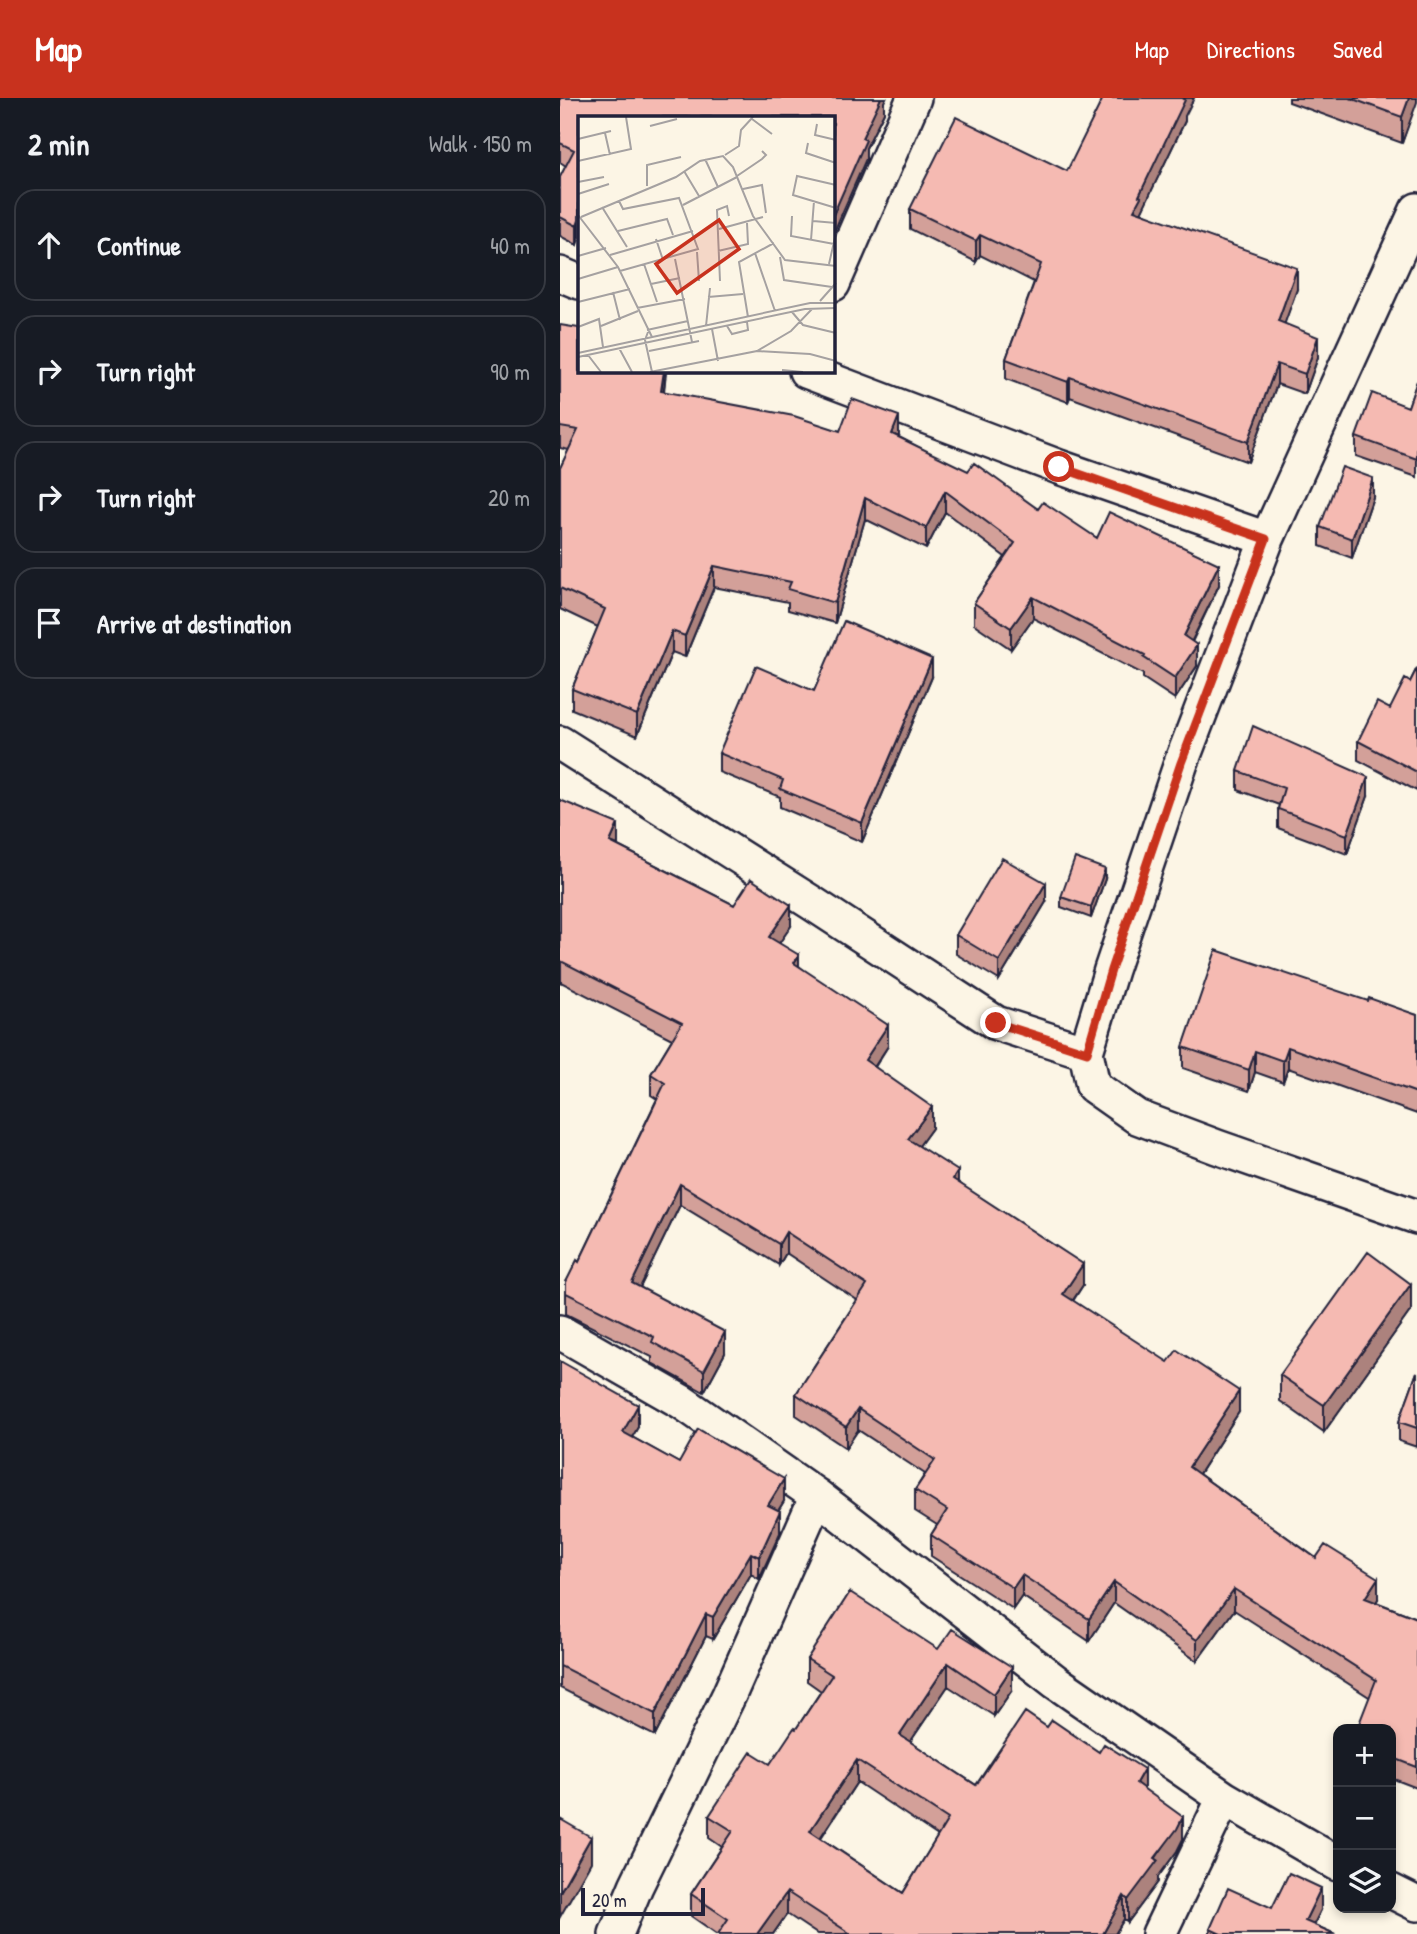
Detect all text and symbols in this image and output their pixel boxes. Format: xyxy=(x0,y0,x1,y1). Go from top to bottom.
text: Map xyxy=(35,27,82,71)
text: Map xyxy=(1135,33,1169,65)
text: Directions xyxy=(1207,33,1295,65)
text: Saved xyxy=(1333,33,1382,65)
inset map xyxy=(578,116,835,373)
text: 2 min xyxy=(28,124,90,164)
text: Walk · 150 m xyxy=(429,128,532,159)
icon: ahead xyxy=(30,226,68,264)
text: Continue xyxy=(97,228,181,263)
text: 40 m xyxy=(490,230,530,261)
icon: right xyxy=(30,352,68,390)
text: Turn right xyxy=(97,354,195,389)
text: 90 m xyxy=(490,356,530,387)
route start xyxy=(1043,451,1074,482)
icon: right xyxy=(30,478,68,516)
text: Turn right xyxy=(97,480,195,515)
text: 20 m xyxy=(488,482,530,513)
icon: arrive xyxy=(30,604,68,642)
text: Arrive at destination xyxy=(97,606,292,641)
route end xyxy=(980,1007,1011,1038)
map controls xyxy=(1333,1724,1396,1913)
button: + xyxy=(1333,1724,1396,1787)
button: − xyxy=(1333,1787,1396,1850)
button: layers xyxy=(1333,1850,1396,1913)
scale bar xyxy=(581,1885,705,1917)
text: 20 m xyxy=(592,1887,627,1913)

